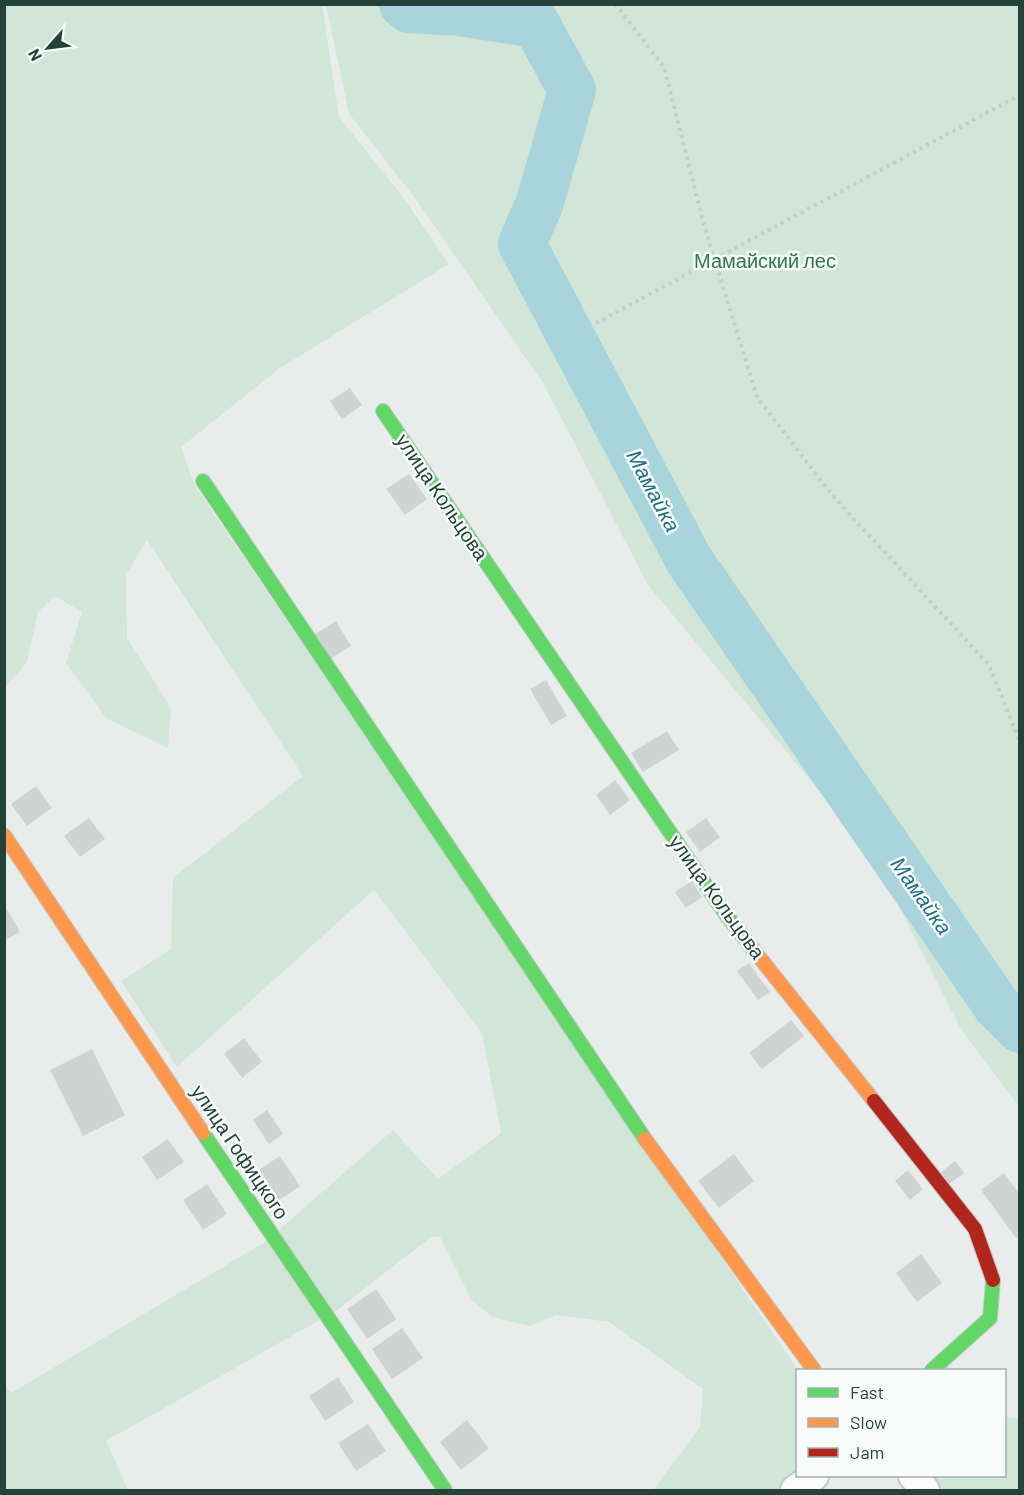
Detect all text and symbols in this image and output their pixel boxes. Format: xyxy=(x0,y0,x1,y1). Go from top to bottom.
north arrow xyxy=(18,18,78,78)
text: N xyxy=(23,46,45,64)
park label: Мамайский лес xyxy=(694,248,836,272)
street label: улица Кольцова xyxy=(392,429,494,565)
water label: Мамайка xyxy=(622,445,686,535)
street label: улица Кольцова xyxy=(665,830,771,964)
water label: Мамайка xyxy=(887,852,958,939)
street label: улица Гофицкого xyxy=(187,1080,295,1223)
legend xyxy=(796,1369,1006,1477)
text: Fast xyxy=(850,1381,884,1403)
text: Slow xyxy=(850,1411,887,1433)
text: Jam xyxy=(850,1441,884,1463)

